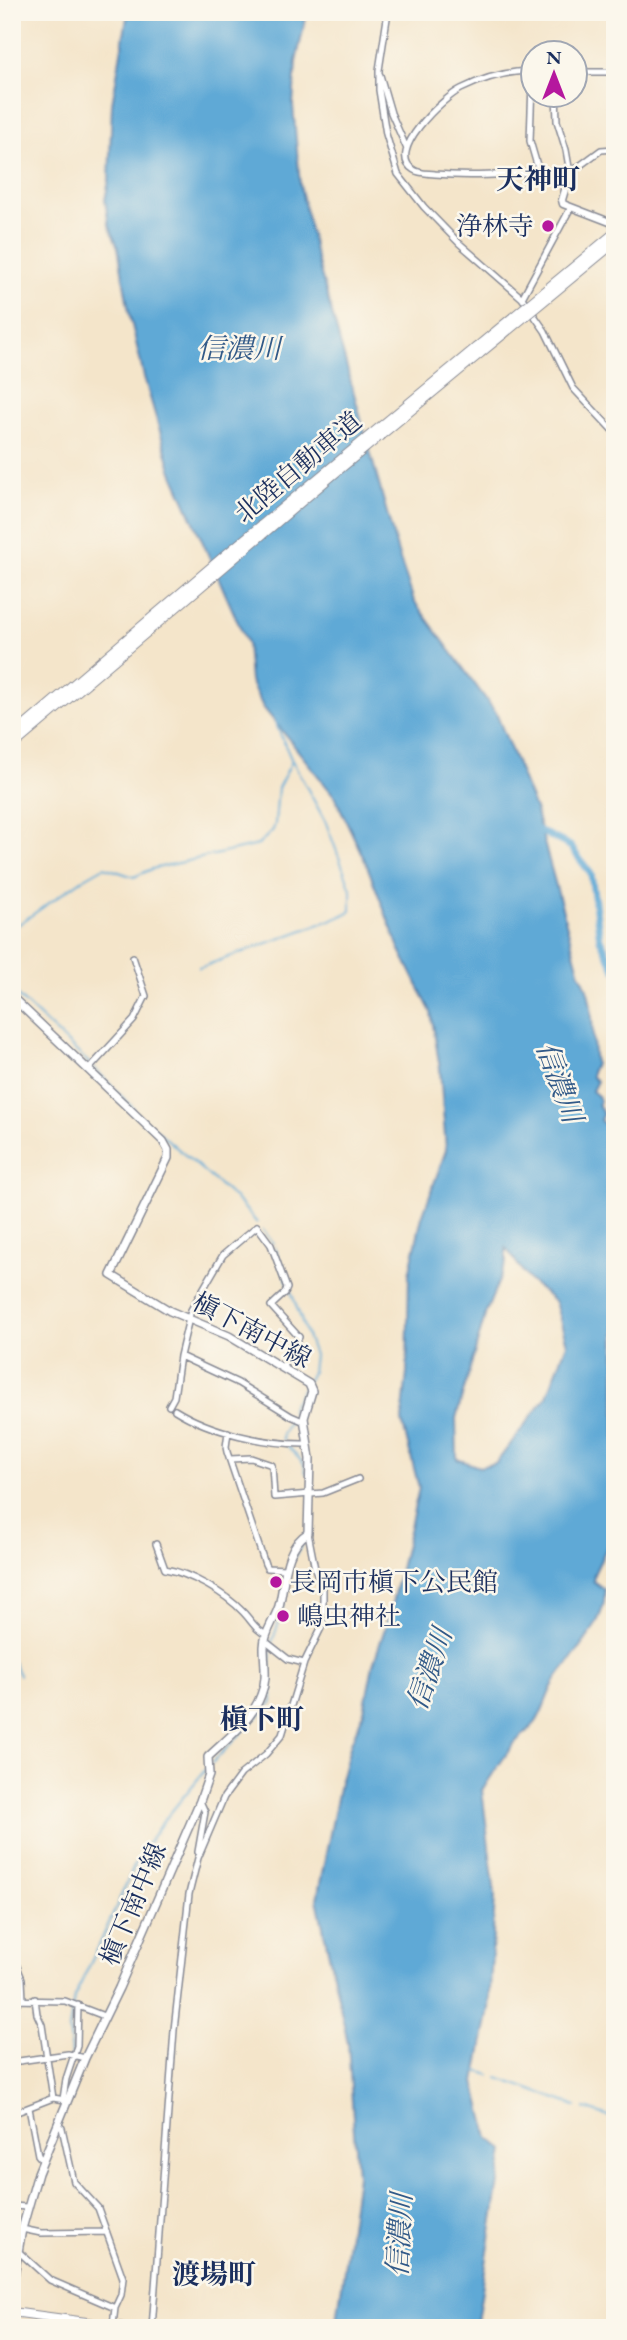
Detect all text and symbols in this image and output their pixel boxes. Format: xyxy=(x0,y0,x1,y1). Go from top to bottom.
north arrow xyxy=(518,38,588,108)
text: N xyxy=(546,45,562,70)
district label: 天神町 xyxy=(496,161,580,197)
place label: 浄林寺 xyxy=(456,209,534,243)
marker: 浄林寺 xyxy=(540,218,556,234)
water label: 信濃川 xyxy=(197,330,284,366)
street label: 北陸自動車道 xyxy=(227,404,369,530)
water label: 信濃川 xyxy=(529,1036,592,1130)
street label: 槇下南中線 xyxy=(187,1284,317,1376)
place label: 長岡市槇下公民館 xyxy=(290,1565,498,1599)
marker: 長岡市槇下公民館 xyxy=(268,1574,284,1590)
place label: 嶋虫神社 xyxy=(297,1599,401,1633)
marker: 嶋虫神社 xyxy=(275,1608,291,1624)
water label: 信濃川 xyxy=(398,1621,461,1715)
district label: 槇下町 xyxy=(220,1701,304,1737)
street label: 槇下南中線 xyxy=(92,1838,174,1970)
water label: 信濃川 xyxy=(379,2189,419,2278)
district label: 渡場町 xyxy=(172,2256,256,2292)

